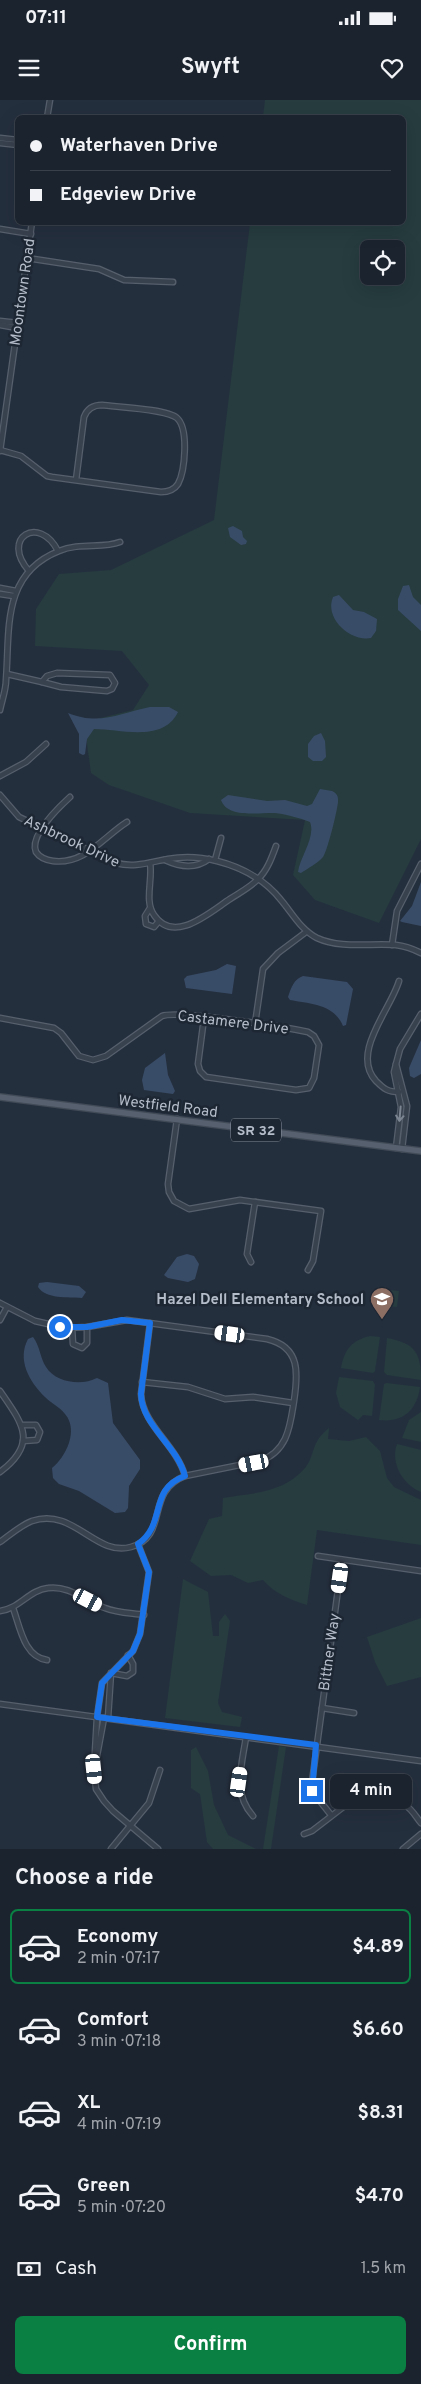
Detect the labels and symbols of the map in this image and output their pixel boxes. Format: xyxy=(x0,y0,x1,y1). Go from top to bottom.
street label: Moontown Road xyxy=(7,237,40,347)
street label: Ashbrook Drive xyxy=(20,812,122,873)
street label: Castamere Drive xyxy=(176,1007,289,1040)
street label: Westfield Road xyxy=(117,1092,219,1123)
one-way arrow xyxy=(396,1105,405,1121)
road number: SR 32 xyxy=(231,1118,281,1142)
school or university icon: Hazel Dell Elementary School xyxy=(369,1286,395,1320)
place label: Hazel Dell Elementary School xyxy=(156,1291,364,1310)
route start xyxy=(49,1316,71,1338)
car xyxy=(214,1324,245,1344)
car xyxy=(237,1453,270,1473)
car xyxy=(330,1562,349,1594)
car xyxy=(71,1587,104,1613)
street label: Bittner Way xyxy=(316,1612,345,1692)
car xyxy=(84,1753,103,1785)
car xyxy=(229,1766,248,1798)
callout: 4 min xyxy=(330,1774,412,1808)
route end xyxy=(301,1780,323,1802)

